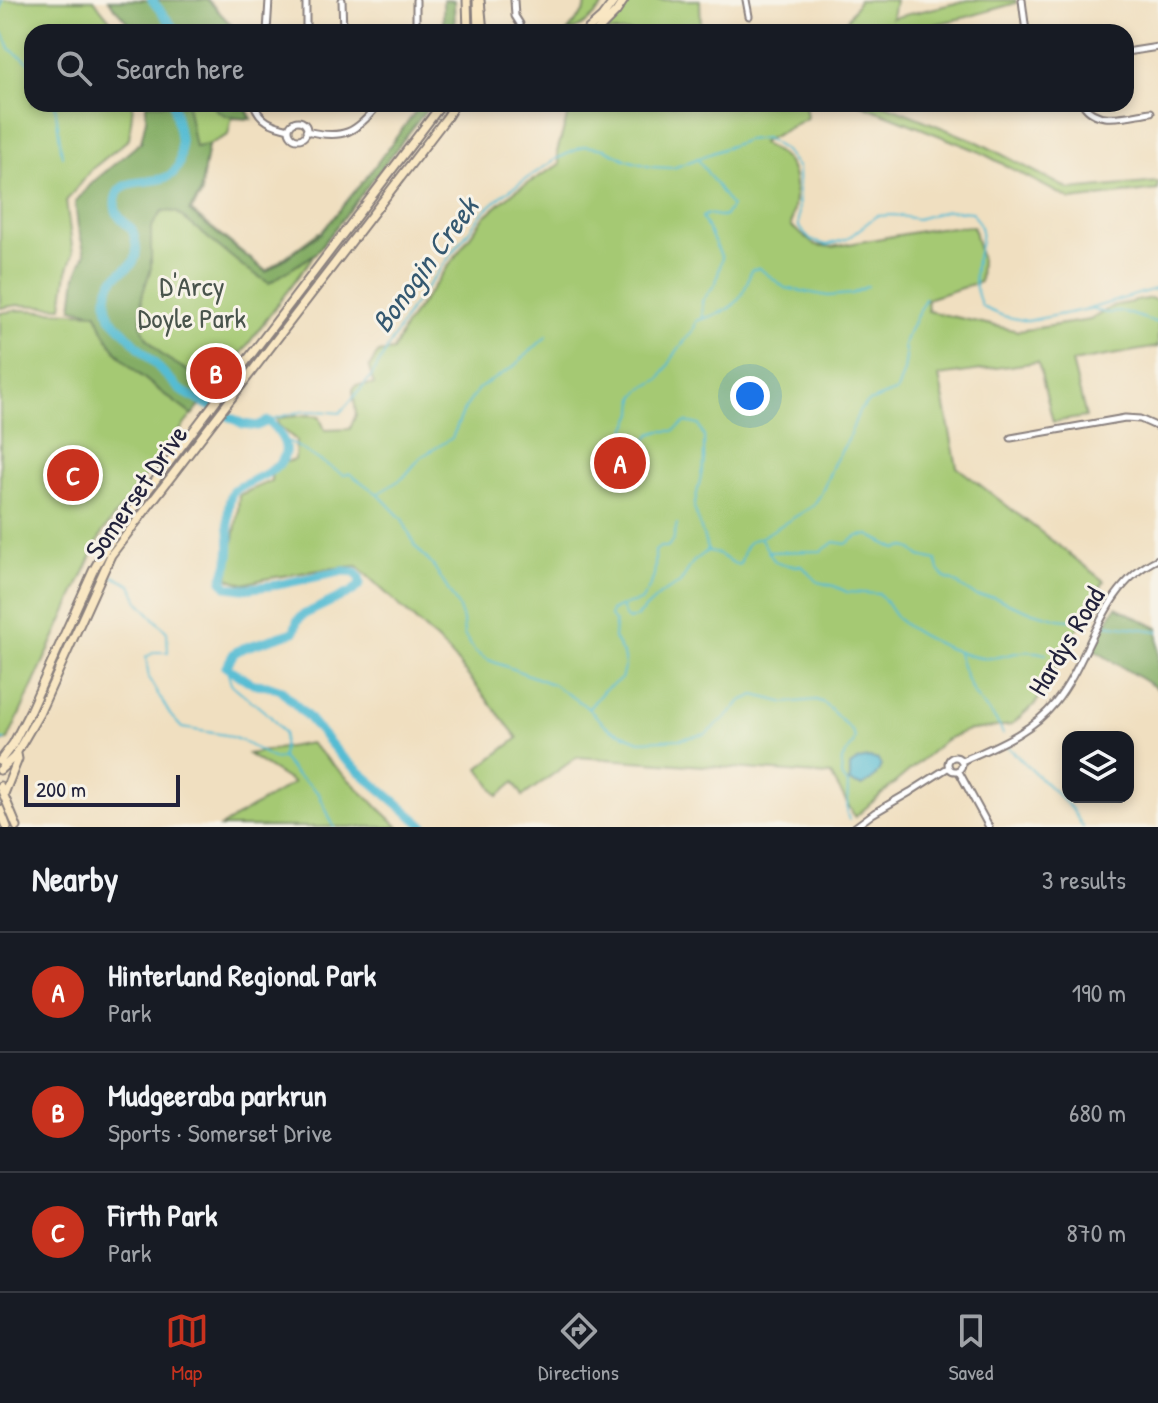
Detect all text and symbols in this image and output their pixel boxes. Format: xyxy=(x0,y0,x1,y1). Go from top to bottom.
search box xyxy=(24,24,1134,112)
icon: search xyxy=(52,46,96,90)
text: Search here xyxy=(116,48,244,88)
water label: Bonogin Creek xyxy=(362,187,489,341)
park label: D'Arcy Doyle Park xyxy=(138,267,247,337)
pin: B xyxy=(190,343,242,403)
your location xyxy=(730,376,770,416)
street label: Somerset Drive xyxy=(76,417,196,567)
pin: A xyxy=(594,433,646,493)
pin: C xyxy=(47,445,99,505)
street label: Hardys Road xyxy=(1019,579,1113,703)
map controls xyxy=(1062,731,1134,803)
button: layers xyxy=(1062,731,1134,803)
scale bar xyxy=(24,771,180,807)
text: 200 m xyxy=(36,774,86,804)
text: Nearby xyxy=(32,856,118,902)
text: 3 results xyxy=(1042,862,1126,897)
text: Hinterland Regional Park xyxy=(108,955,376,995)
text: A xyxy=(52,975,64,1010)
text: 190 m xyxy=(1072,975,1126,1010)
text: Park xyxy=(108,995,152,1030)
text: Mudgeeraba parkrun xyxy=(108,1075,327,1115)
text: B xyxy=(51,1095,65,1130)
text: 680 m xyxy=(1069,1095,1126,1130)
text: Sports · Somerset Drive xyxy=(108,1115,332,1150)
text: Firth Park xyxy=(108,1195,218,1235)
text: C xyxy=(51,1215,65,1250)
text: 870 m xyxy=(1067,1215,1126,1250)
text: Park xyxy=(108,1235,152,1270)
tab: Map xyxy=(165,1309,209,1387)
tab: Directions xyxy=(538,1309,619,1387)
tab: Saved xyxy=(948,1309,993,1387)

